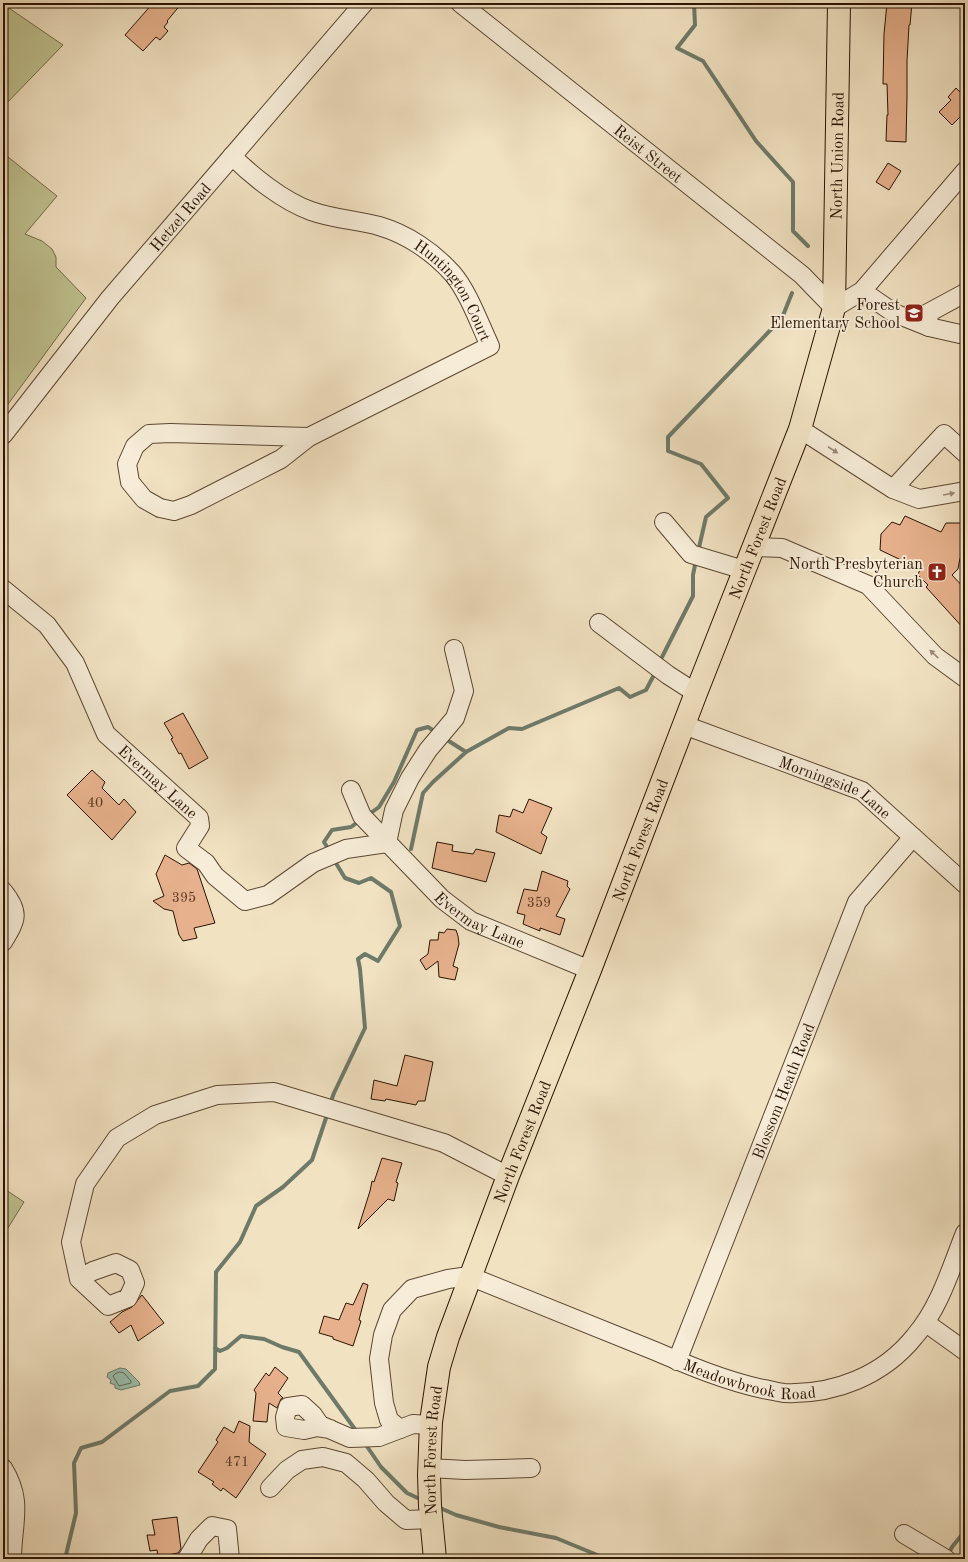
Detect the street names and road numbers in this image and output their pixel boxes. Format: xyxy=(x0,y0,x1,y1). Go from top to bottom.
street label: North Union Road xyxy=(829,92,848,220)
street label: Reist Street xyxy=(610,123,685,187)
street label: Hetzel Road xyxy=(148,181,215,255)
street label: Huntington Court xyxy=(411,238,493,345)
street label: North Forest Road xyxy=(728,475,790,602)
street label: Evermay Lane xyxy=(114,743,200,822)
street label: Morningside Lane xyxy=(776,755,893,823)
street label: North Forest Road xyxy=(611,777,672,904)
street label: Evermay Lane xyxy=(430,890,526,952)
street label: Blossom Heath Road xyxy=(751,1021,819,1162)
street label: North Forest Road xyxy=(493,1079,555,1206)
street label: Meadowbrook Road xyxy=(680,1358,817,1403)
street label: North Forest Road xyxy=(423,1385,446,1516)

